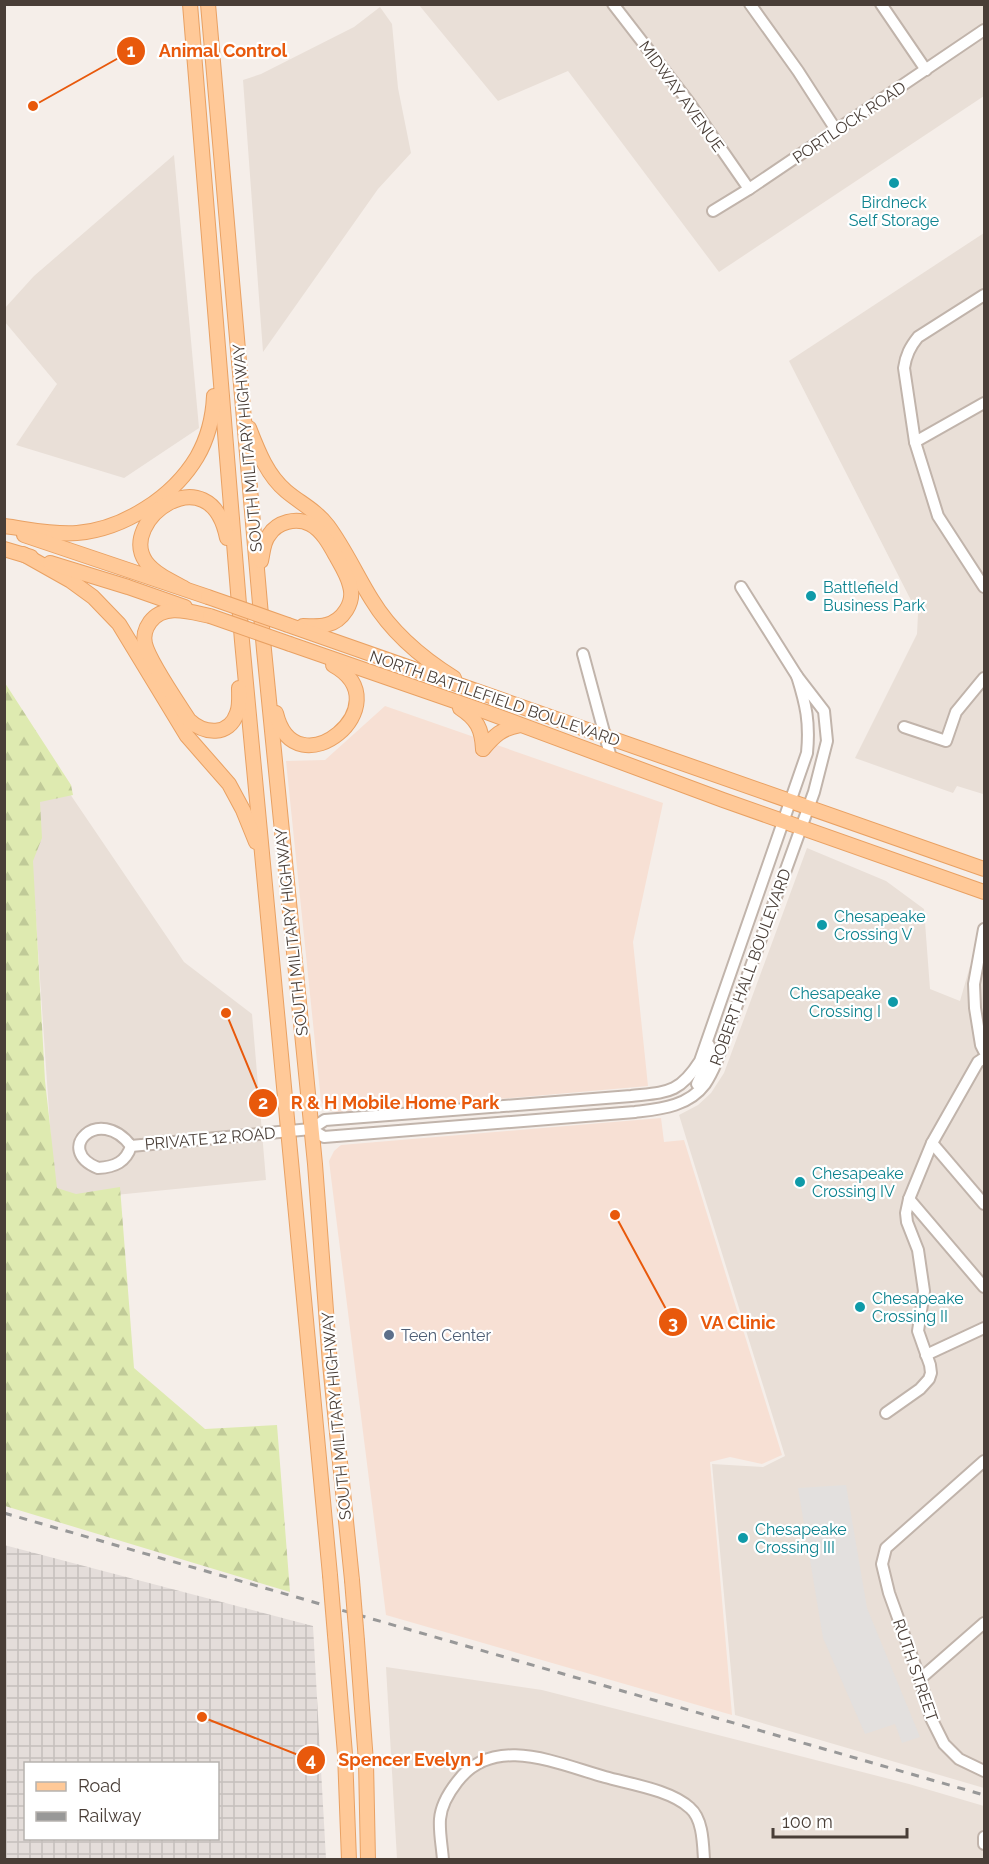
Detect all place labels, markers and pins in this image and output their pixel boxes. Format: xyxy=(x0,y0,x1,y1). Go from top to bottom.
callout: Animal Control xyxy=(116,33,299,69)
marker: Birdneck Self Storage xyxy=(887,176,901,190)
place label: Birdneck Self Storage xyxy=(849,193,939,230)
place label: Battlefield Business Park xyxy=(823,578,926,615)
marker: Battlefield Business Park xyxy=(804,589,818,603)
place label: Chesapeake Crossing V xyxy=(834,907,926,944)
marker: Chesapeake Crossing V xyxy=(815,918,829,932)
place label: Chesapeake Crossing I xyxy=(789,984,881,1021)
marker: Chesapeake Crossing I xyxy=(886,995,900,1009)
callout: R & H Mobile Home Park xyxy=(248,1085,511,1121)
place label: Chesapeake Crossing IV xyxy=(812,1164,904,1201)
marker: Chesapeake Crossing IV xyxy=(793,1175,807,1189)
place label: Chesapeake Crossing II xyxy=(872,1289,964,1326)
marker: Chesapeake Crossing II xyxy=(853,1300,867,1314)
callout: VA Clinic xyxy=(658,1304,788,1340)
place label: Teen Center xyxy=(401,1326,491,1345)
marker: Teen Center xyxy=(382,1328,396,1342)
place label: Chesapeake Crossing III xyxy=(755,1520,847,1557)
marker: Chesapeake Crossing III xyxy=(736,1531,750,1545)
callout: Spencer Evelyn J xyxy=(296,1742,496,1778)

